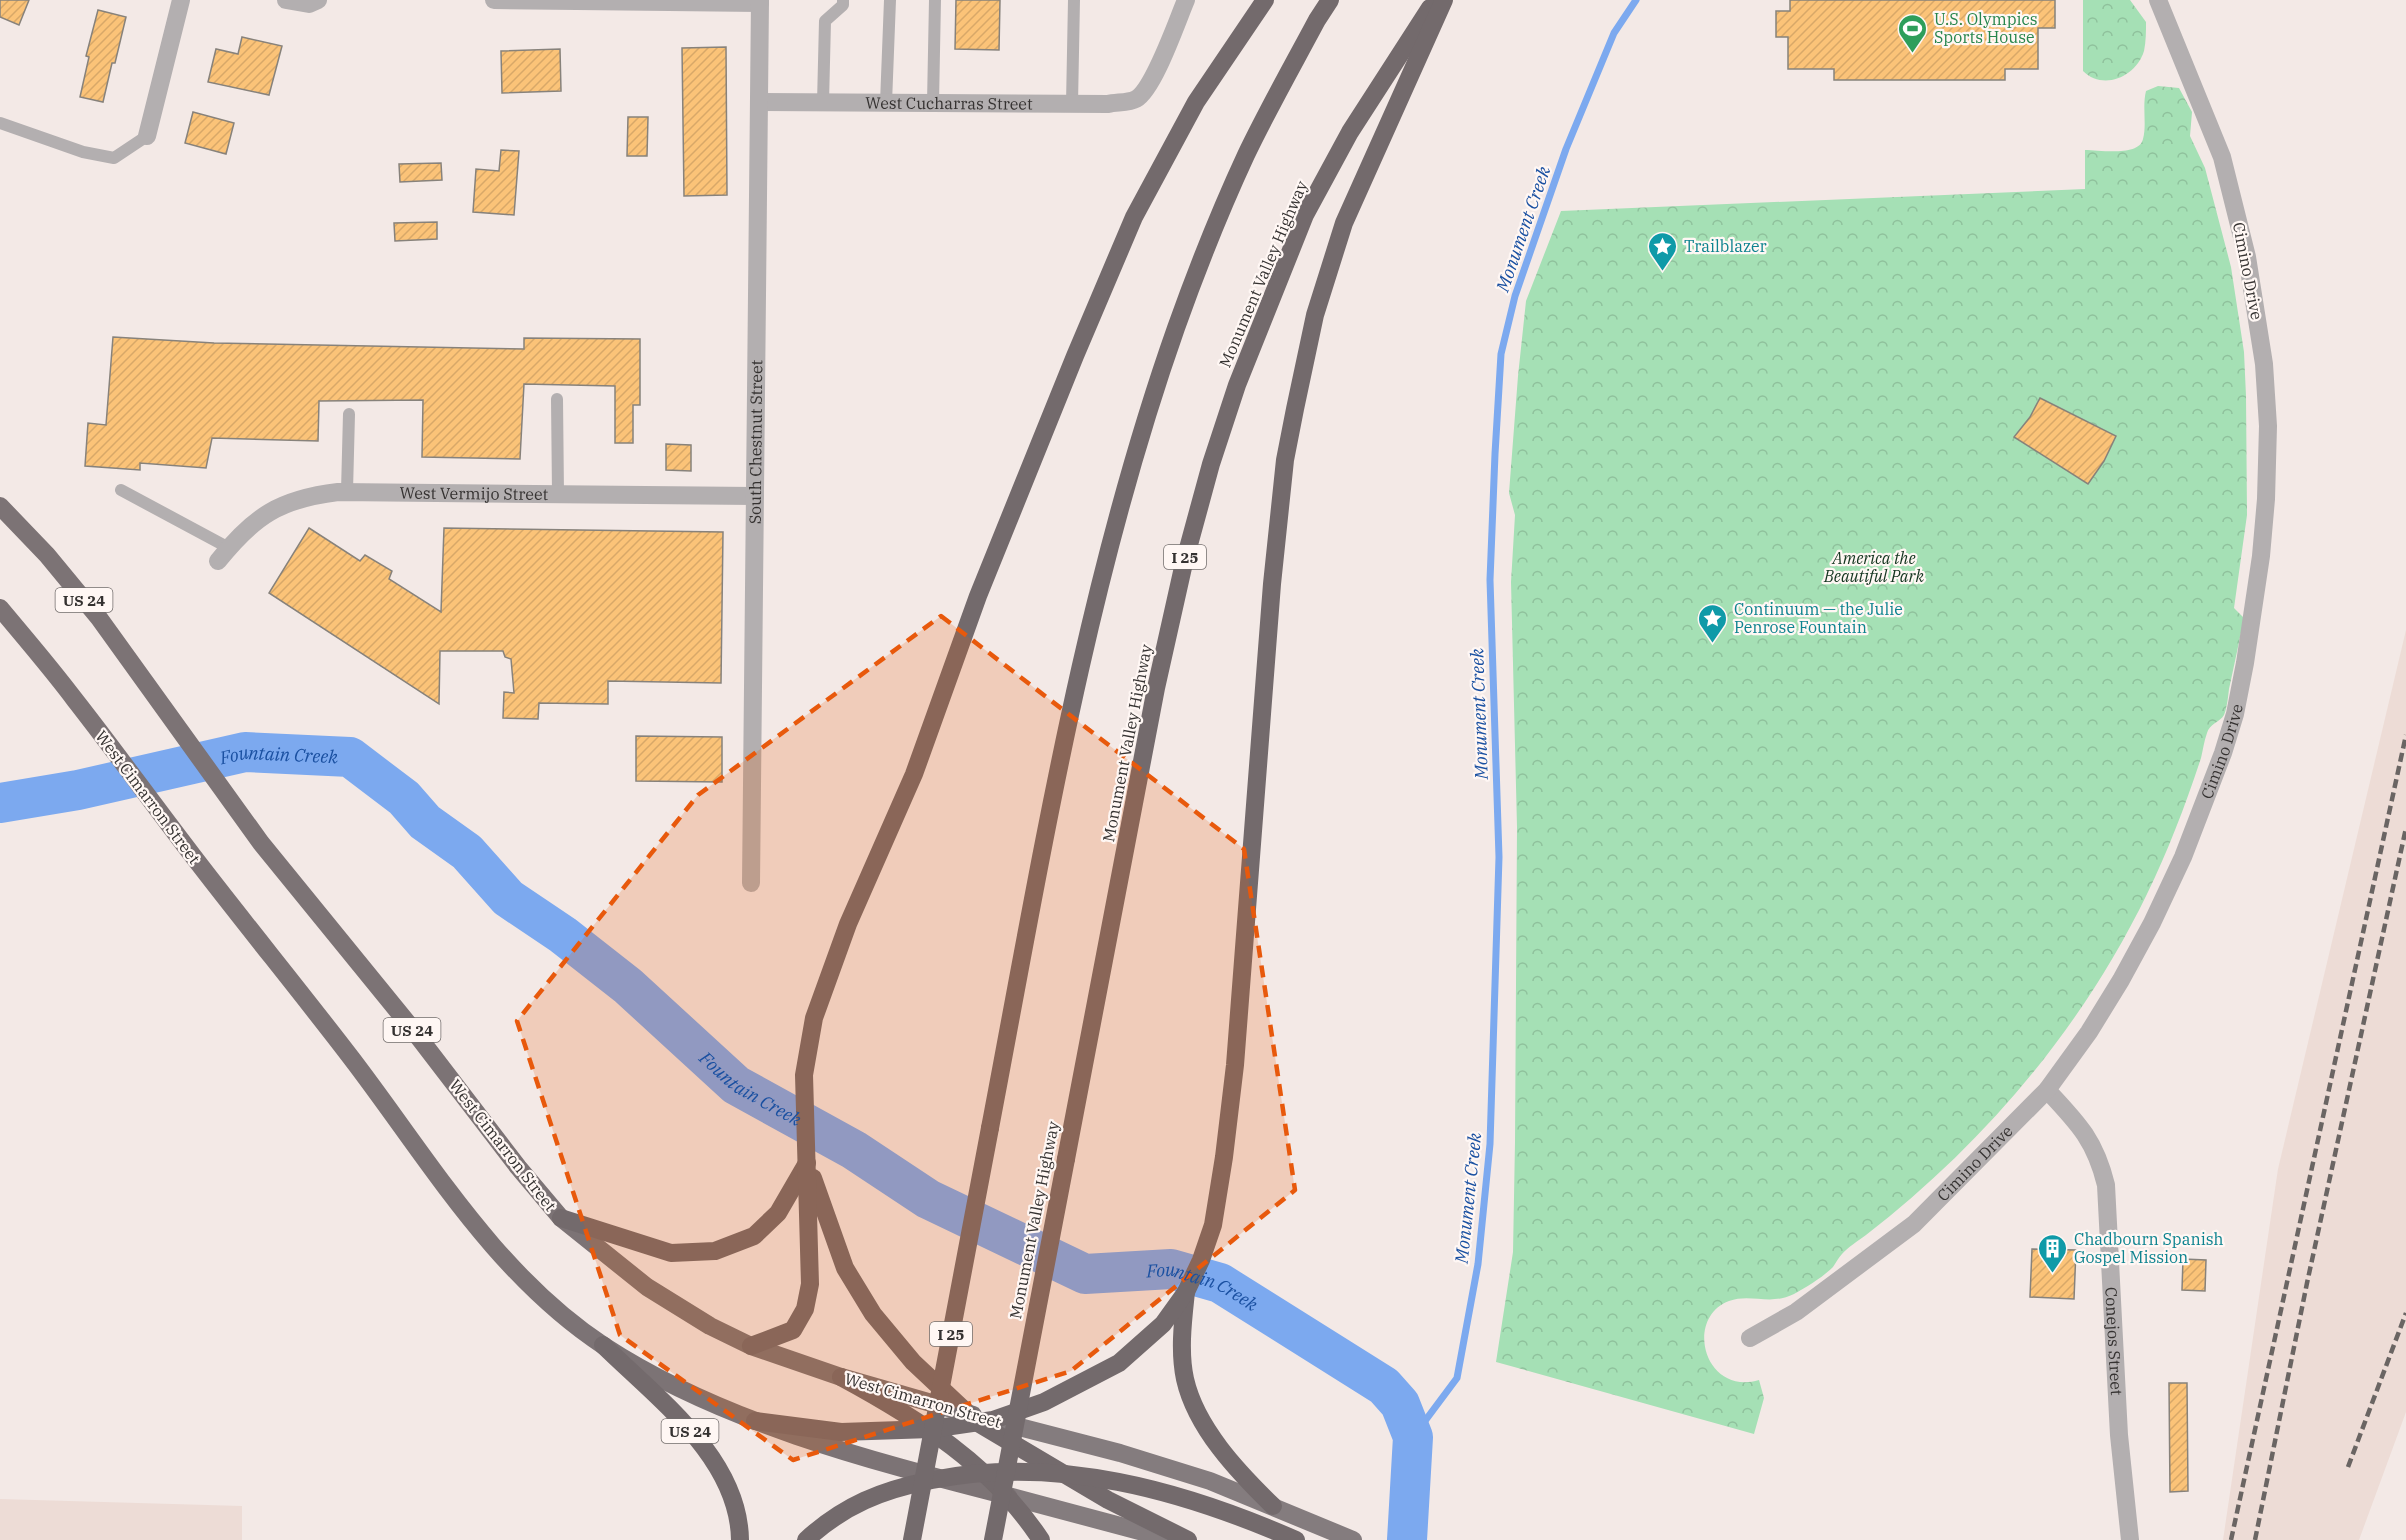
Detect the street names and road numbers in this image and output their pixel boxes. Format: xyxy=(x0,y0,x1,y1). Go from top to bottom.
street label: West Cucharras Street xyxy=(865,93,1033,114)
street label: Monument Valley Highway xyxy=(1215,177,1312,370)
street label: Cimino Drive xyxy=(2229,220,2267,322)
street label: South Chestnut Street xyxy=(745,359,766,524)
street label: West Vermijo Street xyxy=(399,483,549,504)
road number: I 25 xyxy=(1164,545,1206,569)
road number: US 24 xyxy=(56,588,112,612)
street label: Monument Valley Highway xyxy=(1098,642,1156,843)
street label: Cimino Drive xyxy=(2196,702,2247,802)
street label: West Cimarron Street xyxy=(91,726,205,868)
road number: US 24 xyxy=(384,1018,440,1042)
street label: West Cimarron Street xyxy=(445,1075,561,1215)
street label: Monument Valley Highway xyxy=(1005,1119,1063,1320)
street label: Cimino Drive xyxy=(1933,1121,2017,1205)
street label: Conejos Street xyxy=(2101,1287,2127,1396)
road number: I 25 xyxy=(930,1322,972,1346)
street label: West Cimarron Street xyxy=(842,1368,1004,1432)
road number: US 24 xyxy=(662,1419,718,1443)

